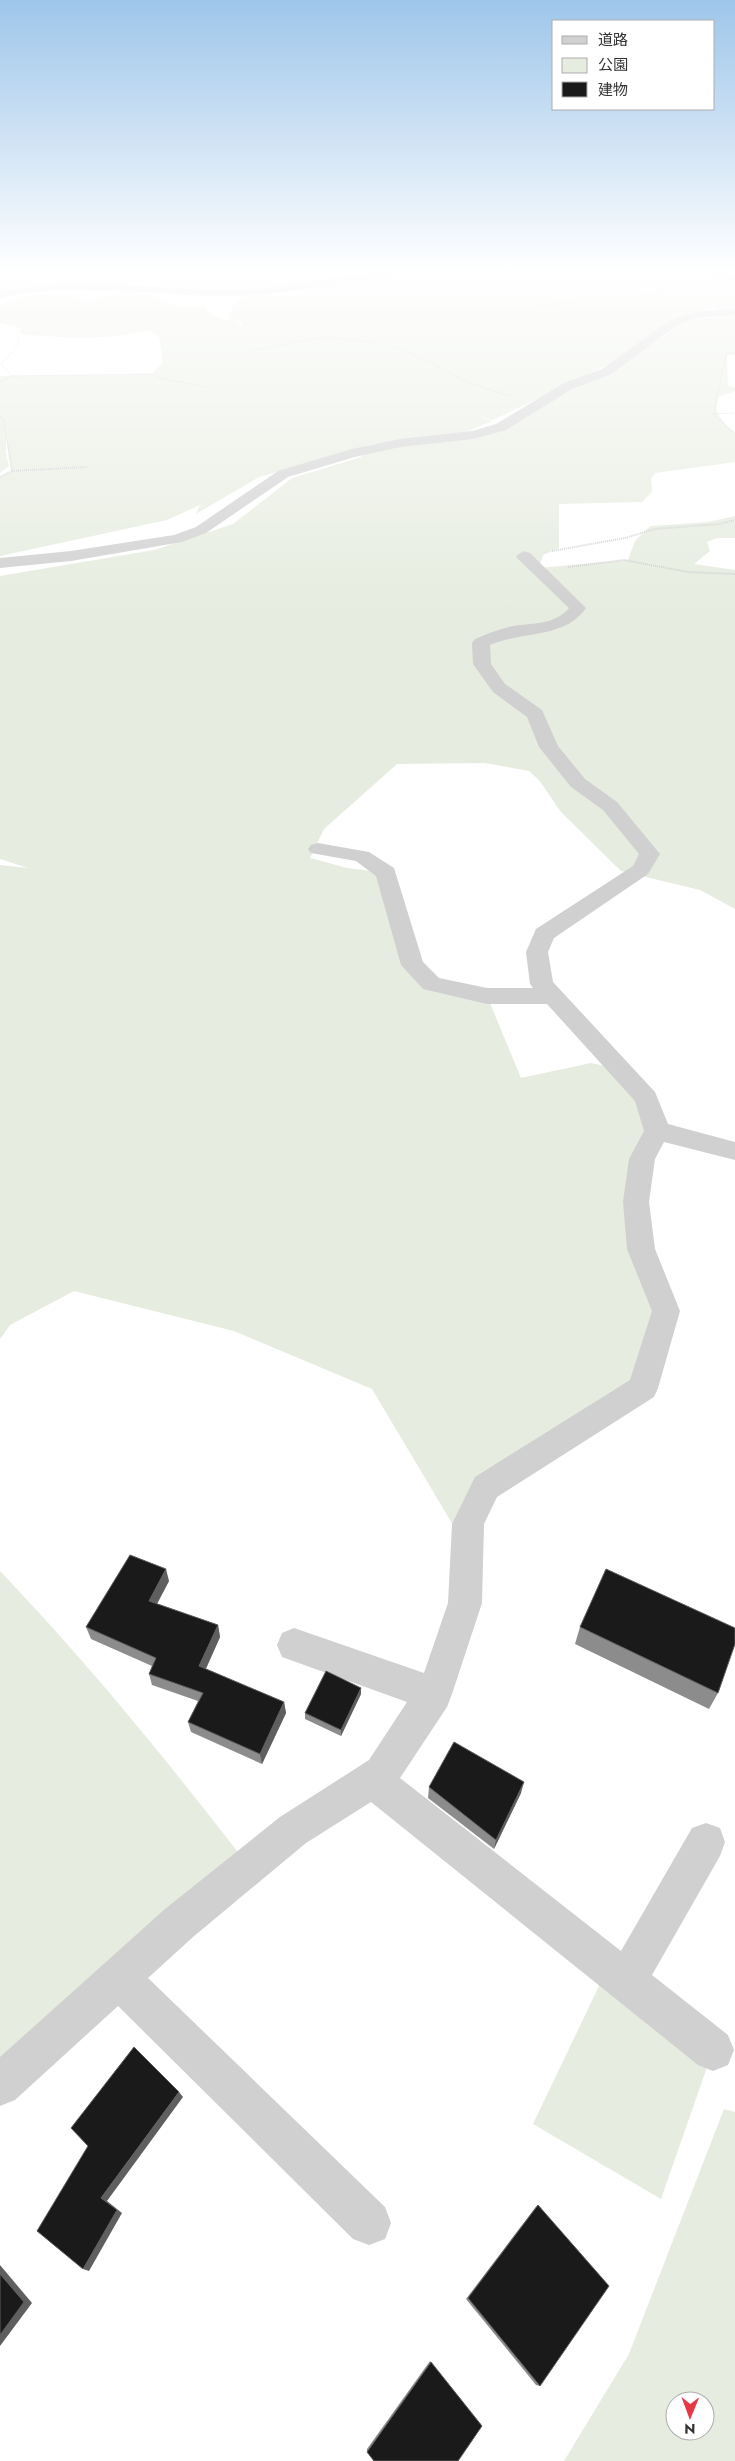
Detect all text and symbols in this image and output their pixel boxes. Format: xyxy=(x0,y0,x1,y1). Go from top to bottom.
legend xyxy=(552,20,715,110)
text: 道路 xyxy=(598,29,628,51)
text: 公園 xyxy=(598,54,628,76)
text: 建物 xyxy=(598,79,628,101)
north arrow xyxy=(665,2391,715,2441)
text: N xyxy=(684,2419,696,2439)

